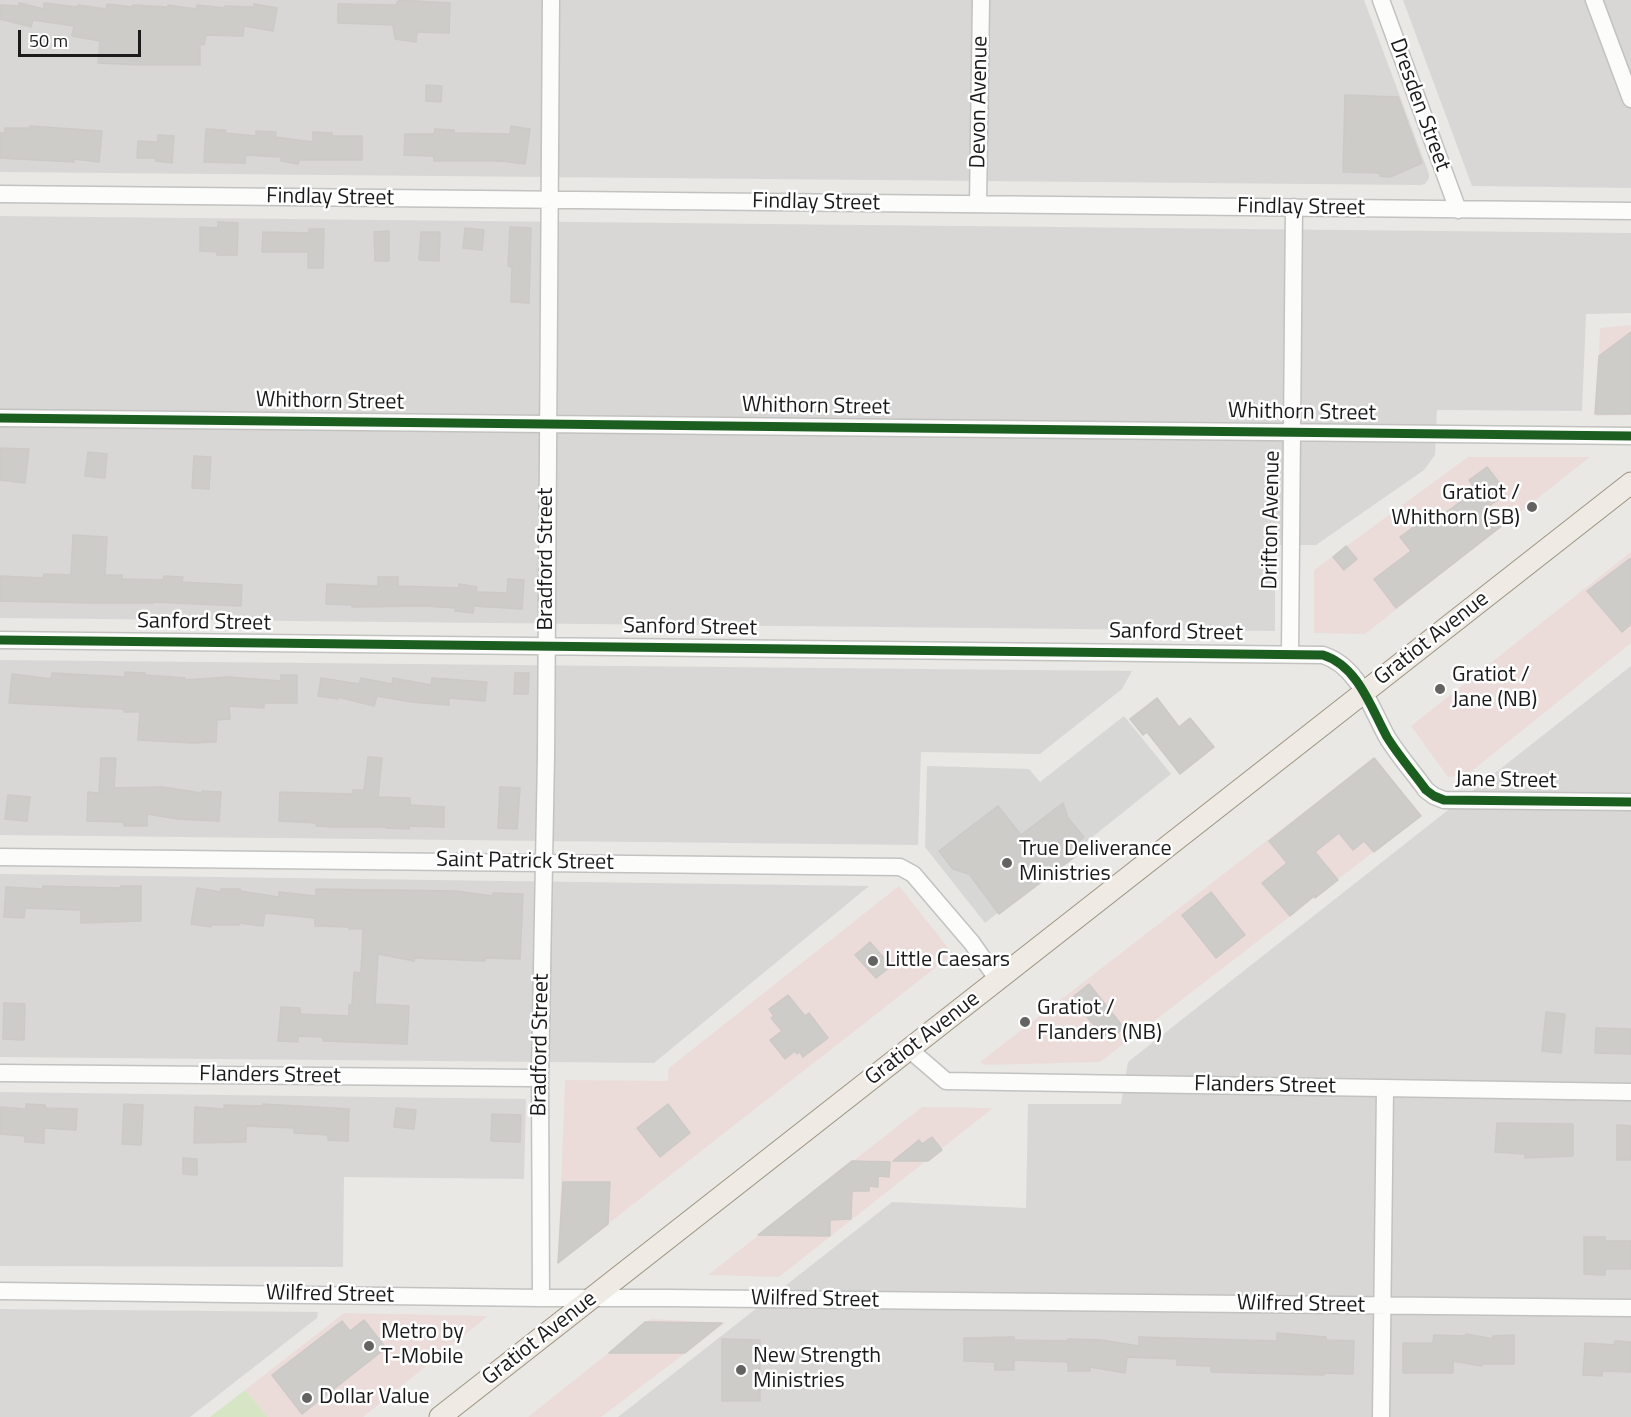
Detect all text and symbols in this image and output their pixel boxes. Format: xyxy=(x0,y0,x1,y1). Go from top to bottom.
scale bar xyxy=(21,18,144,56)
text: 50 m xyxy=(29,27,68,54)
street label: Devon Avenue xyxy=(966,35,994,169)
street label: Dresden Street xyxy=(1383,35,1455,175)
street label: Findlay Street xyxy=(266,184,394,212)
street label: Findlay Street xyxy=(752,189,880,217)
street label: Findlay Street xyxy=(1237,194,1365,222)
street label: Whithorn Street xyxy=(256,388,404,416)
street label: Whithorn Street xyxy=(742,393,890,421)
street label: Whithorn Street xyxy=(1228,399,1376,427)
street label: Drifton Avenue xyxy=(1258,450,1286,590)
place label: Gratiot / Whithorn (SB) xyxy=(1391,481,1520,532)
street label: Bradford Street xyxy=(534,487,560,631)
marker: Gratiot / Whithorn (SB) xyxy=(1525,500,1539,514)
street label: Gratiot Avenue xyxy=(1370,586,1494,692)
street label: Sanford Street xyxy=(137,609,271,637)
street label: Sanford Street xyxy=(623,614,757,642)
street label: Sanford Street xyxy=(1109,619,1243,647)
place label: Gratiot / Jane (NB) xyxy=(1452,663,1537,714)
marker: Gratiot / Jane (NB) xyxy=(1433,682,1447,696)
street label: Jane Street xyxy=(1455,767,1557,795)
place label: True Deliverance Ministries xyxy=(1019,837,1172,888)
street label: Saint Patrick Street xyxy=(436,847,614,877)
marker: True Deliverance Ministries xyxy=(1000,856,1014,870)
place label: Little Caesars xyxy=(885,948,1010,974)
marker: Little Caesars xyxy=(866,954,880,968)
street label: Bradford Street xyxy=(527,973,555,1117)
street label: Gratiot Avenue xyxy=(861,986,985,1092)
place label: Gratiot / Flanders (NB) xyxy=(1037,996,1162,1048)
marker: Gratiot / Flanders (NB) xyxy=(1018,1015,1032,1029)
street label: Flanders Street xyxy=(199,1062,341,1090)
street label: Flanders Street xyxy=(1194,1072,1336,1100)
street label: Wilfred Street xyxy=(266,1281,394,1309)
street label: Gratiot Avenue xyxy=(478,1286,602,1392)
street label: Wilfred Street xyxy=(751,1286,879,1314)
street label: Wilfred Street xyxy=(1237,1291,1365,1319)
place label: Metro by T-Mobile xyxy=(381,1320,464,1372)
marker: Metro by T-Mobile xyxy=(362,1339,376,1353)
place label: New Strength Ministries xyxy=(753,1344,881,1396)
marker: New Strength Ministries xyxy=(734,1363,748,1377)
place label: Dollar Value xyxy=(319,1385,430,1411)
marker: Dollar Value xyxy=(300,1391,314,1405)

